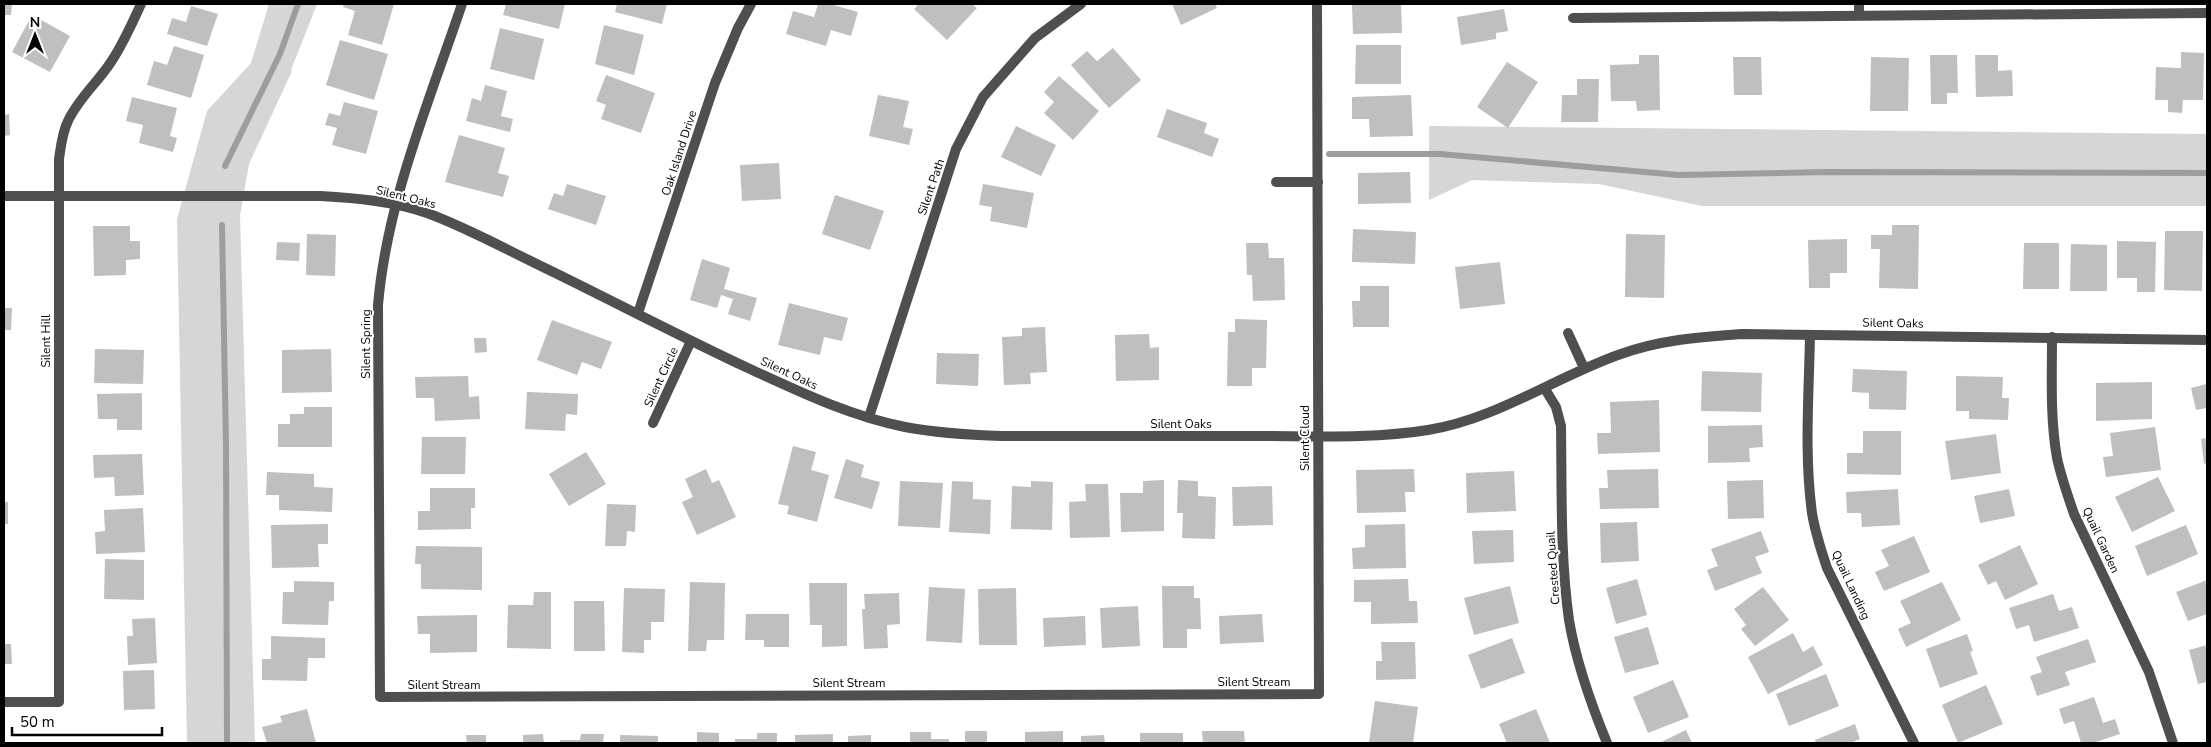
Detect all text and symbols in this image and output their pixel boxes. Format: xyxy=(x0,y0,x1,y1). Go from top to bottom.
north arrow xyxy=(10,10,60,60)
text: N xyxy=(30,13,40,32)
street label: Oak Island Drive xyxy=(658,108,700,198)
street label: Silent Path xyxy=(914,157,948,217)
street label: Silent Oaks xyxy=(374,182,438,212)
street label: Silent Spring xyxy=(358,309,374,379)
street label: Silent Hill xyxy=(38,314,54,368)
street label: Silent Oaks xyxy=(1862,314,1924,332)
street label: Silent Circle xyxy=(640,344,682,410)
street label: Silent Oaks xyxy=(758,353,820,393)
street label: Silent Cloud xyxy=(1297,405,1313,471)
street label: Silent Oaks xyxy=(1150,416,1212,432)
street label: Quail Garden xyxy=(2079,504,2123,576)
street label: Crested Quail xyxy=(1542,530,1564,605)
street label: Quail Landing xyxy=(1828,548,1874,622)
street label: Silent Stream xyxy=(1218,674,1290,690)
street label: Silent Stream xyxy=(813,675,885,691)
street label: Silent Stream xyxy=(408,677,480,693)
scale bar xyxy=(12,704,162,736)
text: 50 m xyxy=(20,712,55,732)

